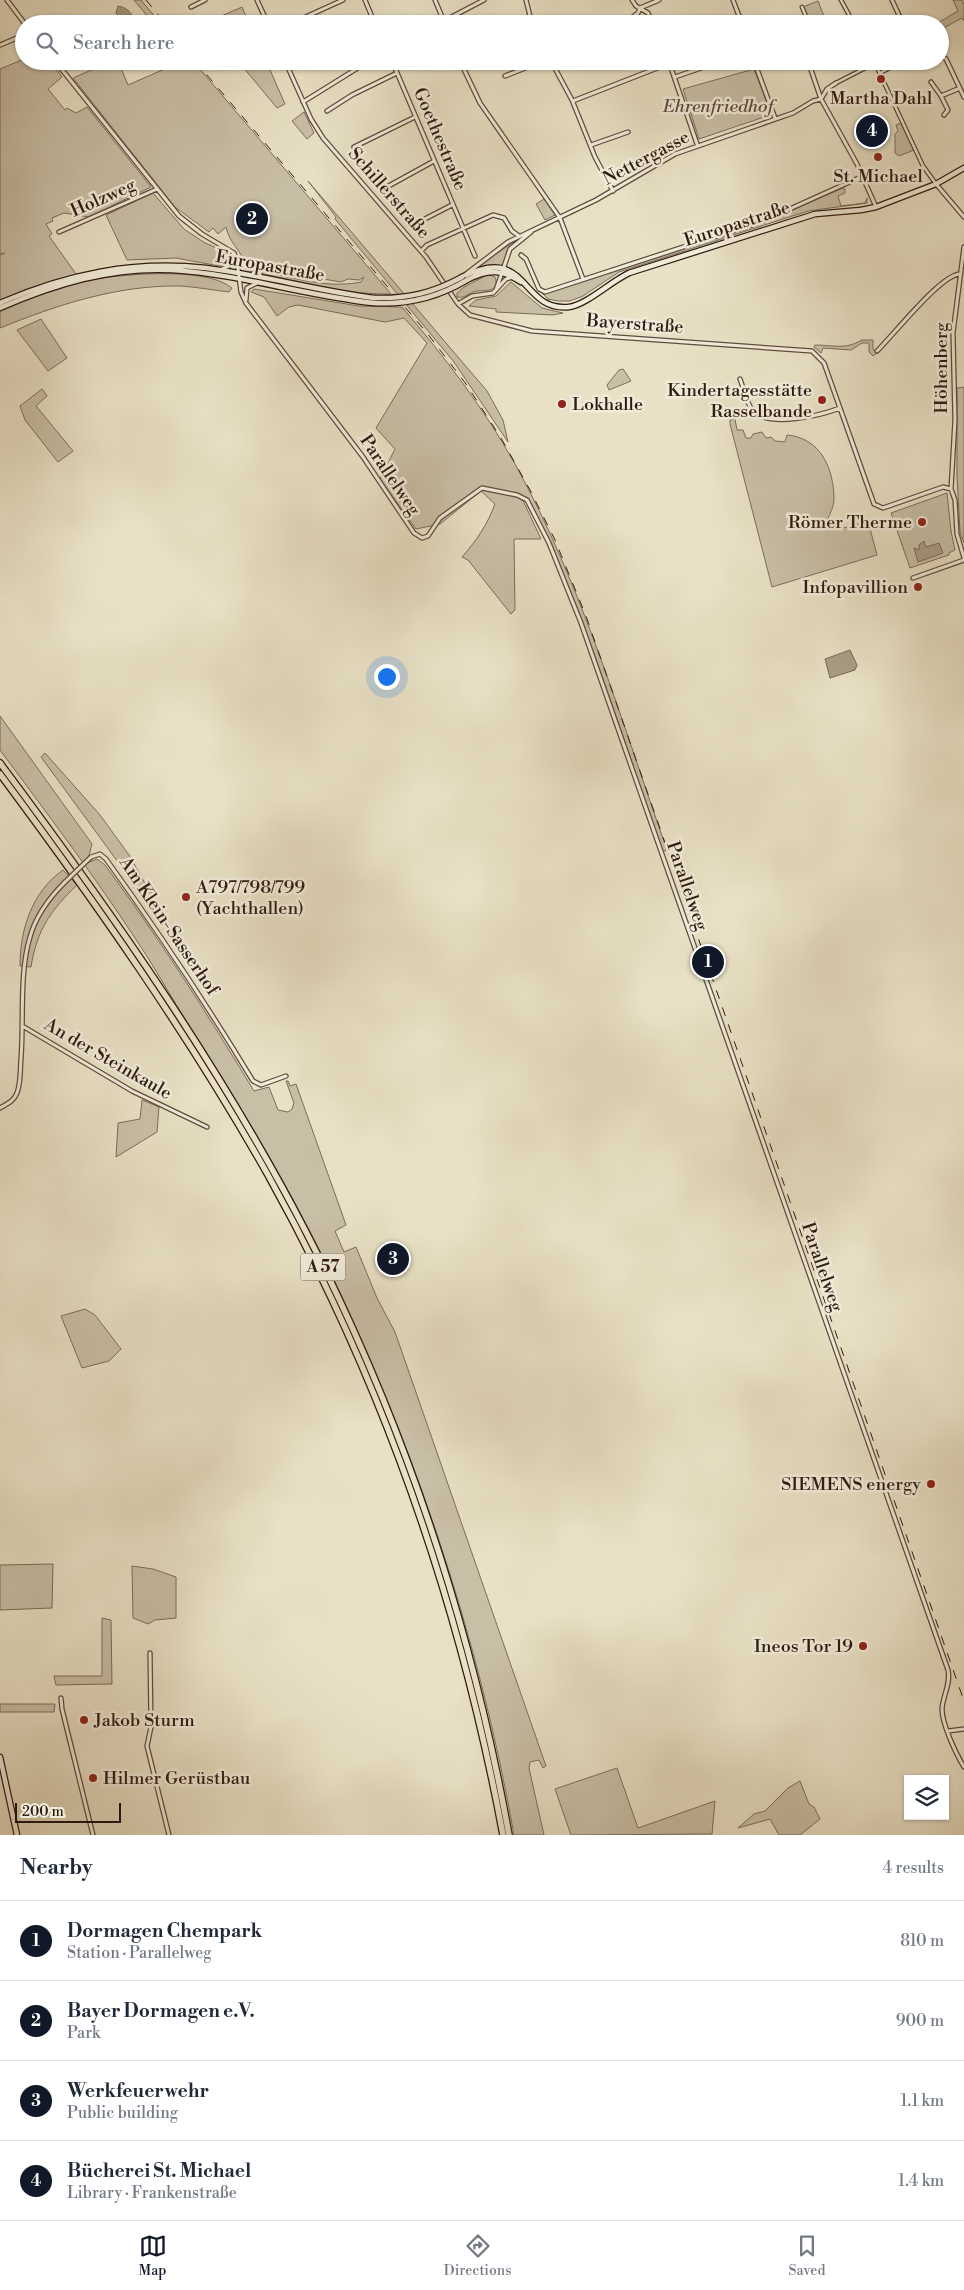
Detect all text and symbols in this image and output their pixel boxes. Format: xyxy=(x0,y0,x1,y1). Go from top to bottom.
search box xyxy=(15,15,949,70)
icon: search xyxy=(33,29,61,57)
text: Search here xyxy=(73,31,174,55)
marker: Martha Dahl xyxy=(875,73,887,85)
street label: Goethestraße xyxy=(408,84,472,194)
place label: Martha Dahl xyxy=(830,87,933,110)
park label: Ehrenfriedhof xyxy=(662,95,777,118)
pin: 4 xyxy=(856,112,888,150)
street label: Nettergasse xyxy=(599,126,693,190)
street label: Schillerstraße xyxy=(343,142,435,244)
marker: St. Michael xyxy=(872,151,884,163)
place label: St. Michael xyxy=(833,165,923,188)
street label: Holzweg xyxy=(67,173,140,223)
street label: Europastraße xyxy=(681,196,793,252)
pin: 2 xyxy=(236,200,268,238)
street label: Europastraße xyxy=(214,245,326,287)
street label: Bayerstraße xyxy=(585,309,684,339)
street label: Höhenberg xyxy=(930,322,953,414)
place label: Kindertagesstätte Rasselbande xyxy=(667,379,812,423)
place label: Lokhalle xyxy=(572,393,643,416)
marker: Kindertagesstätte Rasselbande xyxy=(816,394,828,406)
marker: Lokhalle xyxy=(556,398,568,410)
street label: Parallelweg xyxy=(354,430,426,521)
place label: Römer Therme xyxy=(788,511,912,534)
marker: Römer Therme xyxy=(916,516,928,528)
place label: Infopavillion xyxy=(802,576,908,599)
marker: Infopavillion xyxy=(912,581,924,593)
your location xyxy=(374,664,400,690)
street label: Parallelweg xyxy=(661,838,713,934)
street label: Am Klein-Sasserhof xyxy=(113,851,225,1001)
place label: A797/798/799 (Yachthallen) xyxy=(195,876,305,920)
marker: A797/798/799 (Yachthallen) xyxy=(180,891,192,903)
pin: 1 xyxy=(692,943,724,981)
street label: An der Steinkaule xyxy=(39,1013,176,1105)
street label: Parallelweg xyxy=(796,1219,848,1315)
pin: 3 xyxy=(377,1240,409,1278)
road number: A 57 xyxy=(300,1254,346,1280)
place label: SIEMENS energy xyxy=(781,1473,921,1496)
marker: SIEMENS energy xyxy=(925,1478,937,1490)
place label: Ineos Tor 19 xyxy=(754,1635,853,1658)
marker: Ineos Tor 19 xyxy=(857,1640,869,1652)
place label: Jakob Sturm xyxy=(93,1709,195,1732)
marker: Jakob Sturm xyxy=(78,1714,90,1726)
place label: Hilmer Gerüstbau xyxy=(103,1767,251,1790)
marker: Hilmer Gerüstbau xyxy=(87,1772,99,1784)
map controls xyxy=(904,1775,949,1820)
button: layers xyxy=(904,1775,949,1820)
scale bar xyxy=(15,1800,121,1823)
text: 200 m xyxy=(22,1803,64,1821)
text: Nearby xyxy=(20,1855,93,1881)
text: 4 results xyxy=(883,1858,944,1878)
text: Dormagen Chempark xyxy=(67,1919,262,1943)
text: 1 xyxy=(32,1931,40,1951)
text: 810 m xyxy=(900,1931,944,1951)
text: Station · Parallelweg xyxy=(67,1943,212,1963)
text: Bayer Dormagen e.V. xyxy=(67,1999,255,2023)
text: 2 xyxy=(31,2011,41,2031)
text: 900 m xyxy=(896,2011,944,2031)
text: Park xyxy=(67,2023,100,2043)
text: Werkfeuerwehr xyxy=(67,2079,209,2103)
text: 3 xyxy=(31,2091,41,2111)
text: 1.1 km xyxy=(900,2091,944,2111)
text: Public building xyxy=(67,2103,178,2123)
text: Bücherei St. Michael xyxy=(67,2159,251,2183)
text: 4 xyxy=(31,2171,41,2191)
text: 1.4 km xyxy=(898,2171,944,2191)
text: Library · Frankenstraße xyxy=(67,2183,237,2203)
tab: Map xyxy=(139,2232,167,2280)
tab: Directions xyxy=(444,2232,511,2280)
tab: Saved xyxy=(789,2232,825,2280)

